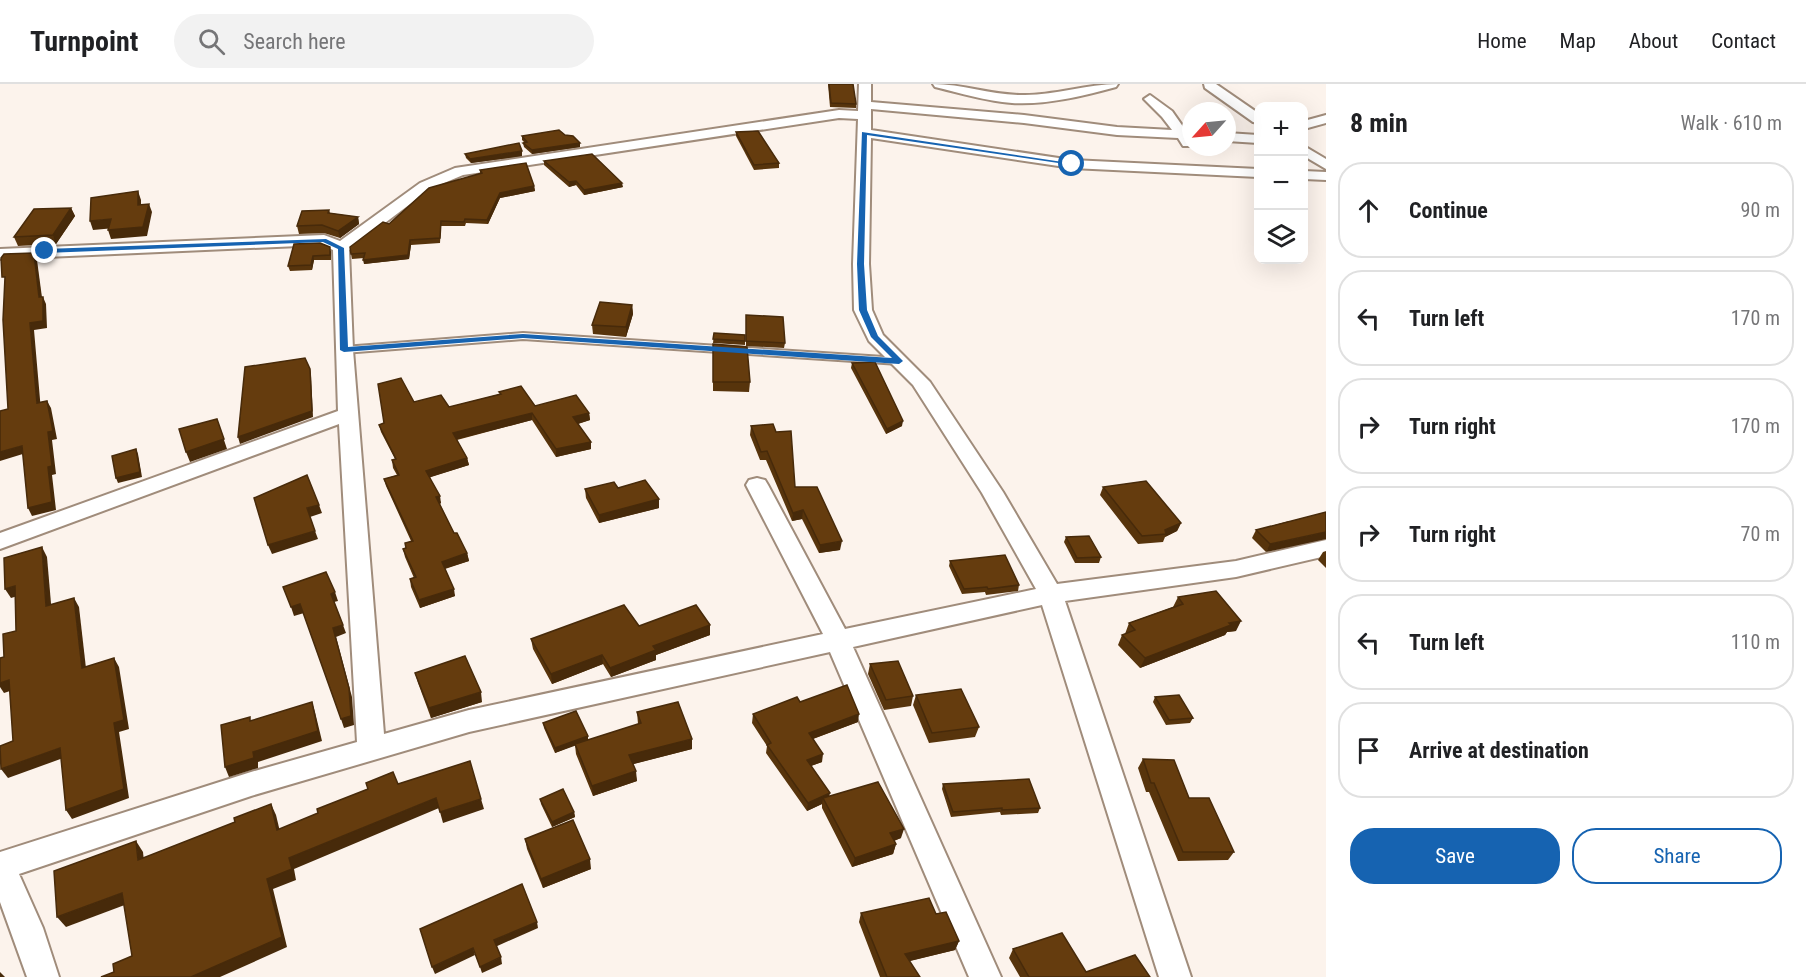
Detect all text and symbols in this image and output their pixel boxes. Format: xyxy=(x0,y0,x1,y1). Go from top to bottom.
search box xyxy=(174,14,594,68)
text: Turnpoint xyxy=(30,25,138,58)
icon: search xyxy=(195,25,228,58)
text: Search here xyxy=(243,29,346,54)
text: Home xyxy=(1477,29,1527,53)
text: Map xyxy=(1560,29,1596,53)
text: About xyxy=(1629,29,1678,53)
text: Contact xyxy=(1711,29,1776,53)
north arrow xyxy=(1182,102,1236,156)
map controls xyxy=(1254,102,1308,264)
button: + xyxy=(1254,102,1308,156)
text: 8 min xyxy=(1350,108,1408,138)
text: Walk · 610 m xyxy=(1681,111,1782,135)
route start xyxy=(1058,150,1084,176)
button: − xyxy=(1254,156,1308,210)
icon: ahead xyxy=(1352,194,1385,227)
text: Continue xyxy=(1409,198,1488,223)
text: 90 m xyxy=(1741,198,1780,222)
button: layers xyxy=(1254,210,1308,264)
route end xyxy=(31,237,57,263)
icon: left xyxy=(1352,302,1385,335)
text: Turn left xyxy=(1409,306,1484,331)
text: 170 m xyxy=(1731,306,1780,330)
icon: right xyxy=(1352,410,1385,443)
text: Turn right xyxy=(1409,414,1496,439)
text: 170 m xyxy=(1731,414,1780,438)
icon: right xyxy=(1352,518,1385,551)
text: Turn right xyxy=(1409,522,1496,547)
text: 70 m xyxy=(1741,522,1780,546)
icon: left xyxy=(1352,626,1385,659)
text: Turn left xyxy=(1409,630,1484,655)
text: 110 m xyxy=(1731,630,1780,654)
icon: arrive xyxy=(1352,734,1385,767)
text: Arrive at destination xyxy=(1409,738,1589,763)
button: Save xyxy=(1350,828,1560,884)
button: Share xyxy=(1572,828,1782,884)

